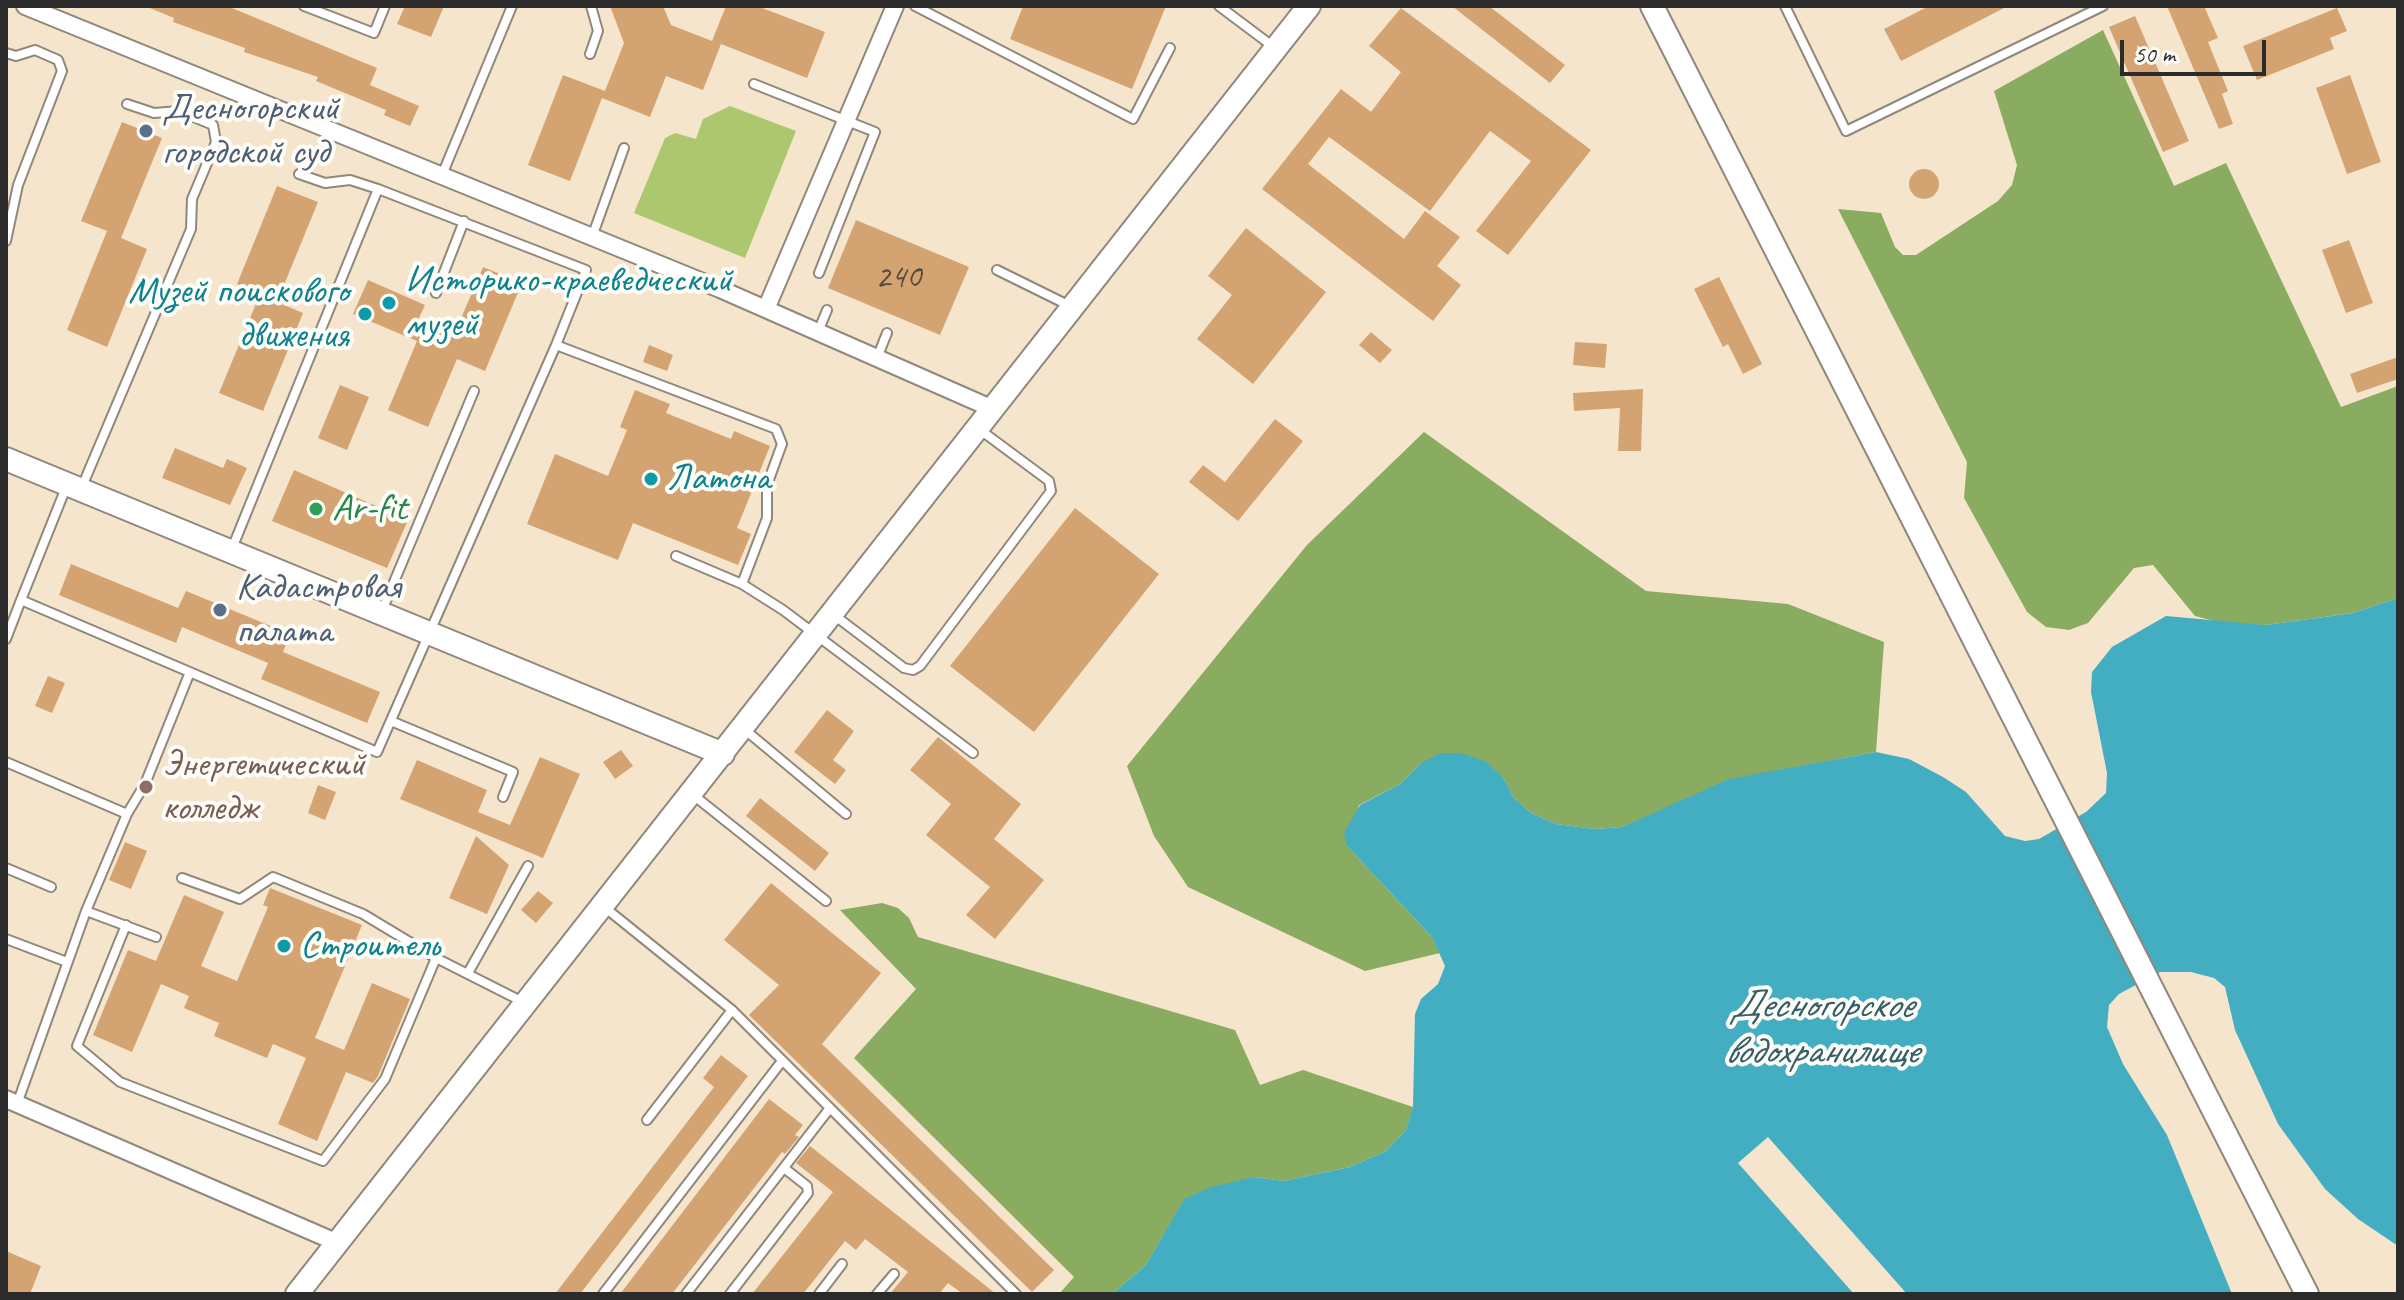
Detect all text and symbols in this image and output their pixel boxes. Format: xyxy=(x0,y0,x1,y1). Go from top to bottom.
scale bar xyxy=(2124,24,2270,74)
text: 50 m xyxy=(2134,39,2175,69)
place label: Десногорский городской суд xyxy=(162,86,339,176)
marker: Десногорский городской суд xyxy=(137,122,155,140)
place label: Историко-краеведческий музей xyxy=(405,258,732,348)
house number: 240 xyxy=(875,258,921,298)
place label: Музей поискового движения xyxy=(128,269,349,358)
marker: Историко-краеведческий музей xyxy=(380,294,398,312)
marker: Музей поискового движения xyxy=(356,305,374,323)
place label: Латона xyxy=(667,456,770,502)
marker: Латона xyxy=(642,470,660,488)
place label: Ar-fit xyxy=(332,486,407,532)
marker: Ar-fit xyxy=(307,500,325,518)
place label: Кадастровая палата xyxy=(236,565,400,654)
marker: Кадастровая палата xyxy=(211,601,229,619)
place label: Энергетический колледж xyxy=(162,742,365,832)
marker: Энергетический колледж xyxy=(137,778,155,796)
place label: Строитель xyxy=(300,923,439,969)
marker: Строитель xyxy=(275,937,293,955)
water label: Десногорское водохранилище xyxy=(1724,983,1918,1077)

